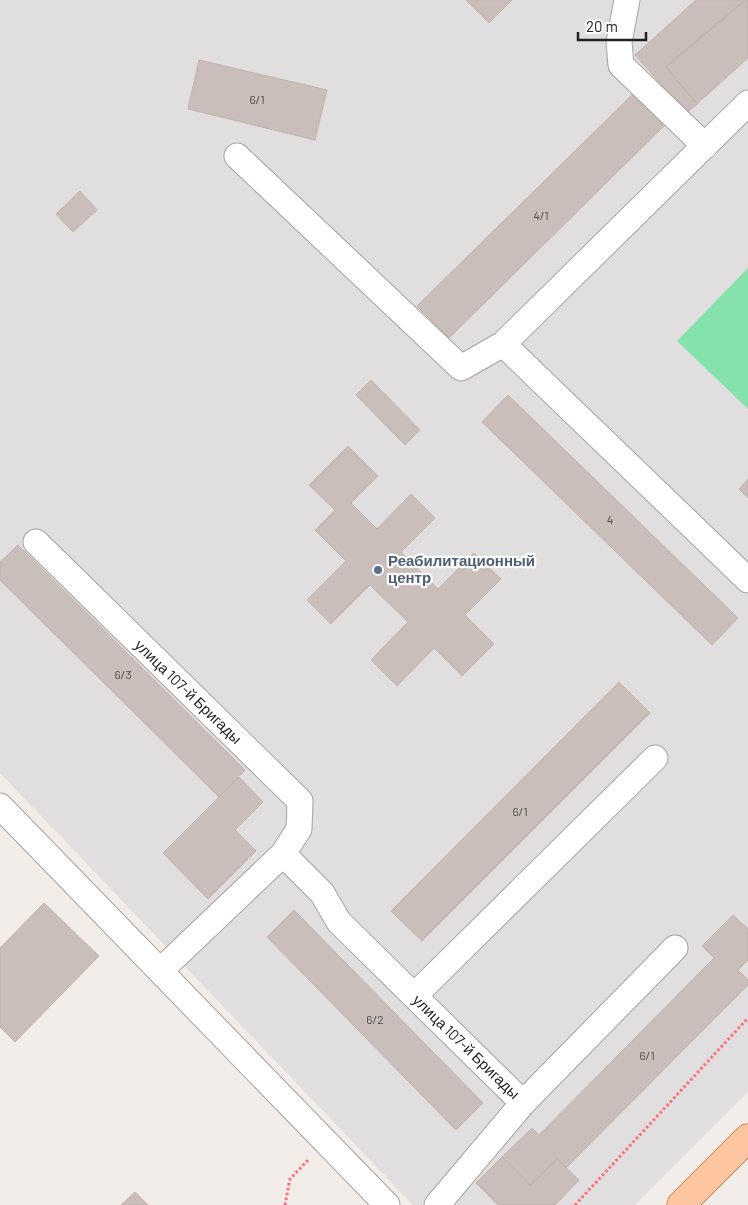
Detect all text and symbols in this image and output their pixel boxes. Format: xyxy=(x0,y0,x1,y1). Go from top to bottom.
scale bar xyxy=(578,10,646,42)
text: 20 m xyxy=(586,17,618,35)
house number: 6/1 xyxy=(249,92,265,106)
house number: 4/1 xyxy=(533,208,549,222)
house number: 4 xyxy=(607,512,613,526)
place label: Реабилитационный центр xyxy=(388,551,535,586)
marker: Реабилитационный центр xyxy=(372,564,384,576)
street label: улица 107-й Бригады xyxy=(131,636,246,747)
house number: 6/3 xyxy=(114,667,132,681)
house number: 6/1 xyxy=(512,804,528,818)
street label: улица 107-й Бригады xyxy=(409,991,524,1102)
house number: 6/2 xyxy=(366,1012,384,1026)
house number: 6/1 xyxy=(639,1048,655,1062)

